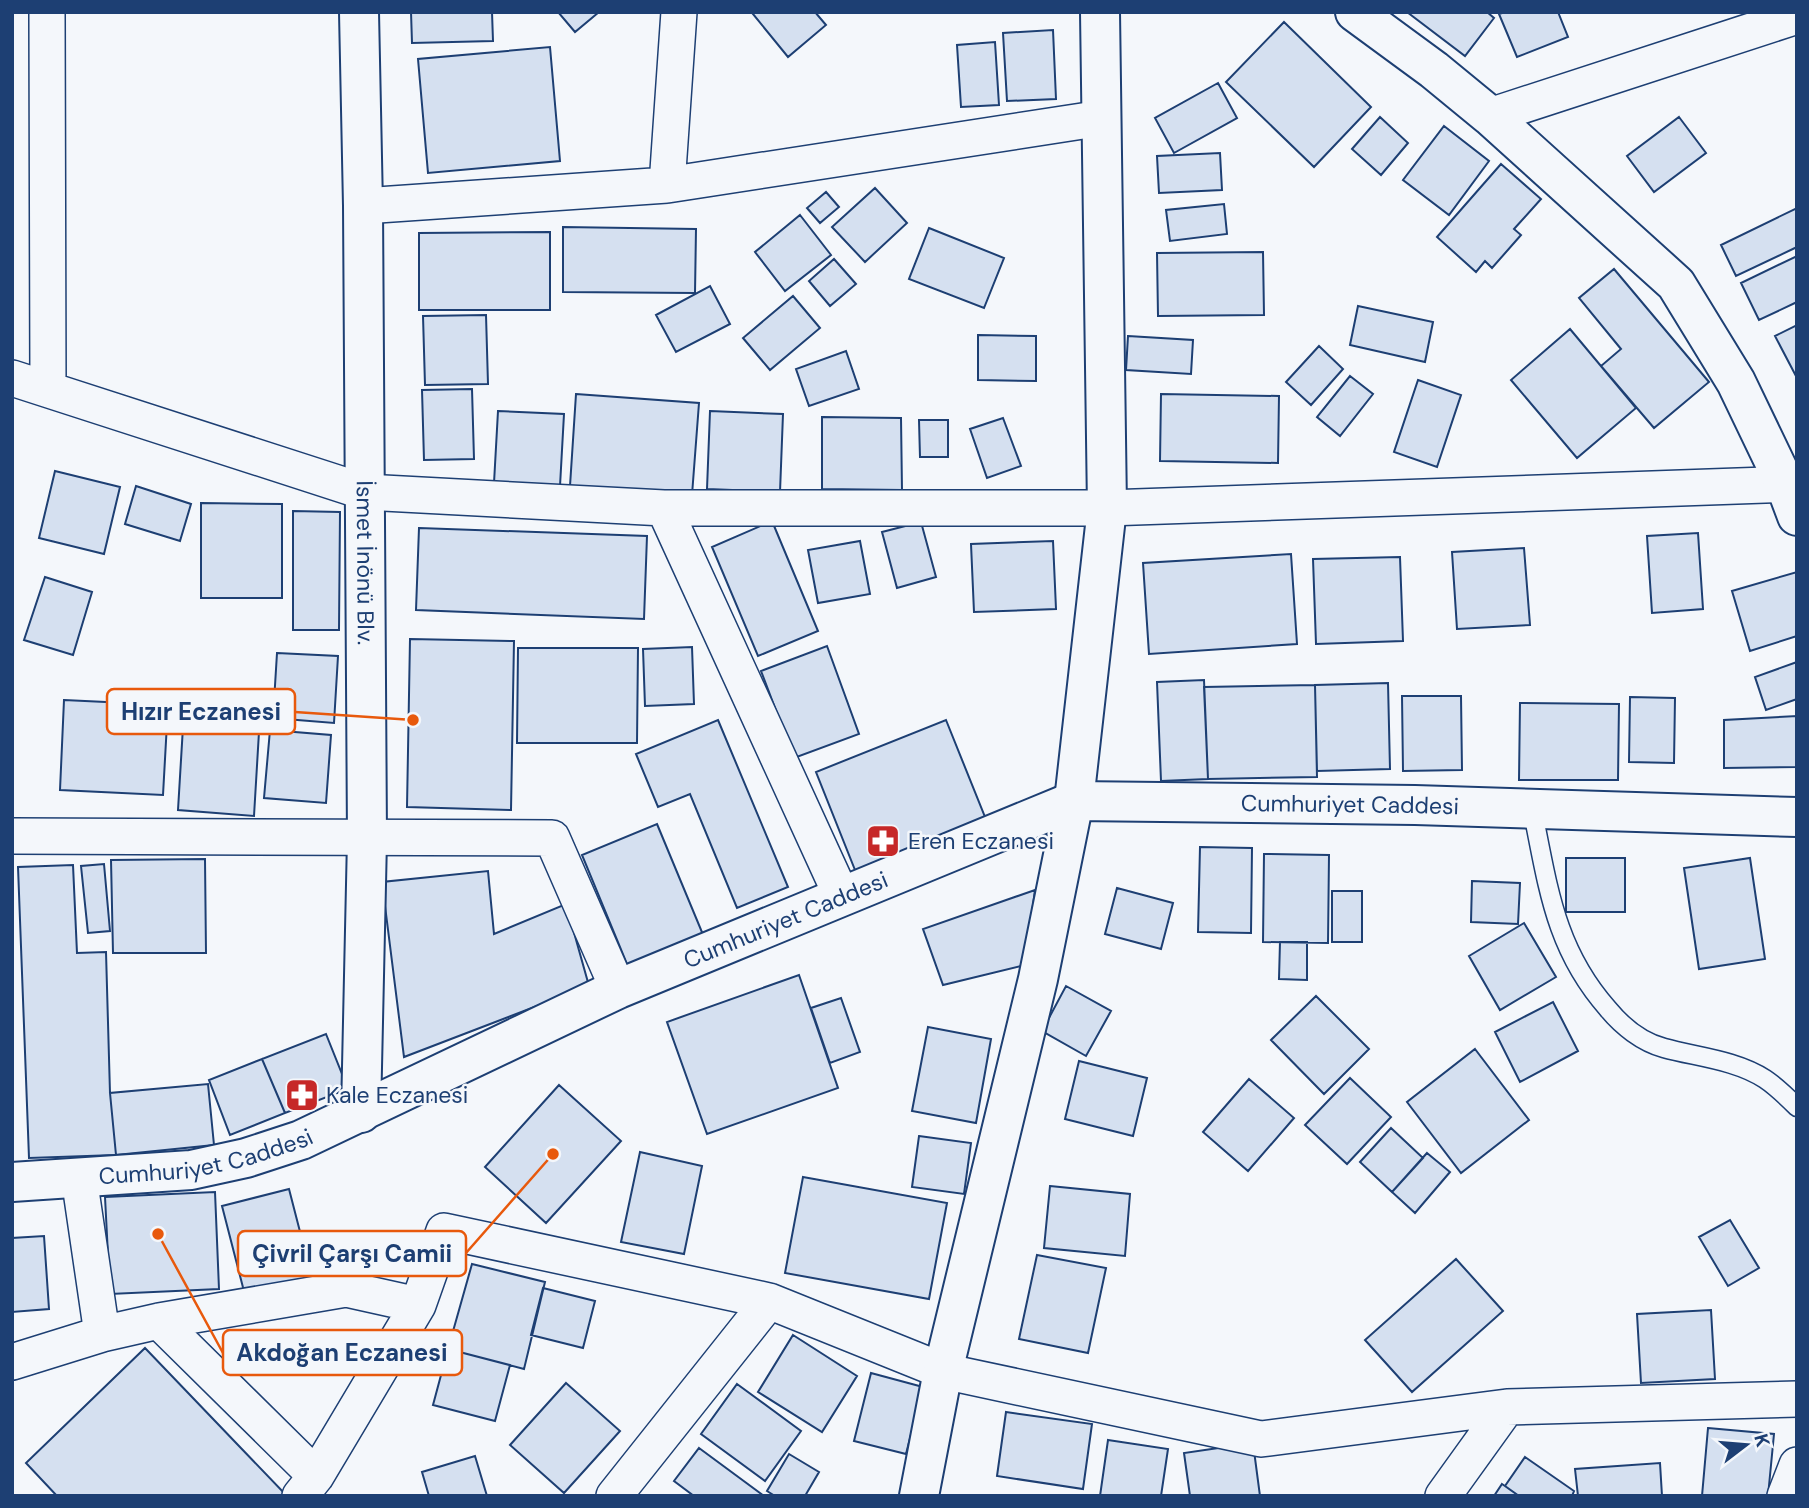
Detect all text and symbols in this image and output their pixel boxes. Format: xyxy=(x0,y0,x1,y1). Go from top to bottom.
street label: İsmet İnönü Blv. xyxy=(350,480,381,645)
callout: Hızır Eczanesi xyxy=(107,689,295,734)
text: Hızır Eczanesi xyxy=(121,696,281,727)
street label: Cumhuriyet Caddesi xyxy=(1241,788,1460,821)
pharmacy icon: Eren Eczanesi xyxy=(864,822,902,860)
place label: Eren Eczanesi xyxy=(908,826,1054,856)
street label: Cumhuriyet Caddesi xyxy=(679,864,892,975)
pharmacy icon: Kale Eczanesi xyxy=(283,1076,321,1114)
place label: Kale Eczanesi xyxy=(326,1080,468,1110)
street label: Cumhuriyet Caddesi xyxy=(98,1121,318,1191)
callout: Çivril Çarşı Camii xyxy=(238,1231,466,1276)
text: Çivril Çarşı Camii xyxy=(252,1238,452,1269)
callout: Akdoğan Eczanesi xyxy=(223,1330,462,1375)
text: Akdoğan Eczanesi xyxy=(236,1337,448,1368)
north arrow xyxy=(1711,1410,1781,1480)
text: K xyxy=(1748,1431,1776,1450)

